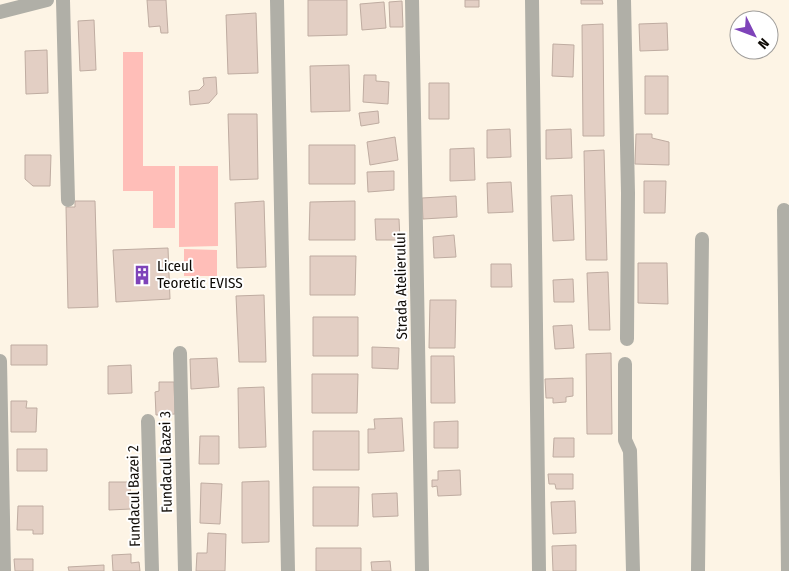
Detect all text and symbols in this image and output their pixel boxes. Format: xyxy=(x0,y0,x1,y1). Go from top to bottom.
north arrow xyxy=(729,10,779,60)
text: N xyxy=(754,35,772,52)
street label: Strada Atelierului xyxy=(391,232,411,340)
place label: Liceul Teoretic EVISS xyxy=(157,257,243,292)
building icon: Liceul Teoretic EVISS xyxy=(131,264,153,286)
street label: Fundacul Bazei 3 xyxy=(156,411,176,513)
street label: Fundacul Bazei 2 xyxy=(124,445,144,547)

